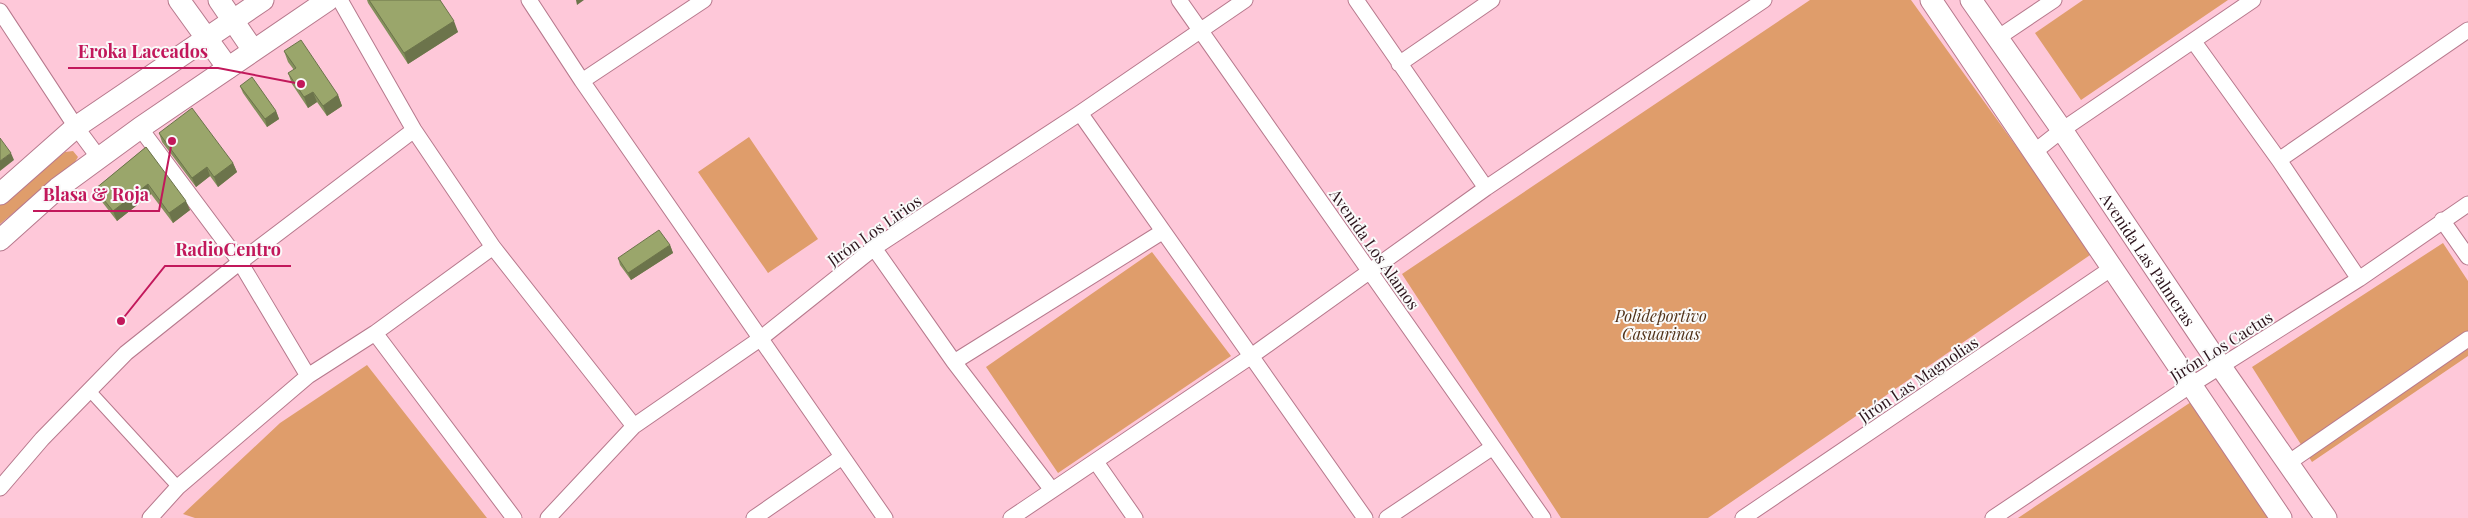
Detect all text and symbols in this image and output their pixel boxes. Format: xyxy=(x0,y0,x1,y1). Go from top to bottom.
callout: Eroka Laceados xyxy=(68,35,218,68)
text: Eroka Laceados xyxy=(78,39,208,63)
callout: Blasa & Roja xyxy=(33,178,159,211)
text: Blasa & Roja xyxy=(43,182,150,206)
street label: Avenida Los Alamos xyxy=(1325,184,1425,313)
street label: Avenida Las Palmeras xyxy=(2096,187,2201,330)
street label: Jirón Los Lirios xyxy=(822,190,925,271)
callout: RadioCentro xyxy=(165,233,291,266)
text: RadioCentro xyxy=(175,237,281,261)
park label: Polideportivo Casuarinas xyxy=(1614,305,1707,344)
street label: Jirón Los Cactus xyxy=(2165,306,2276,386)
street label: Jirón Las Magnolias xyxy=(1853,331,1982,427)

